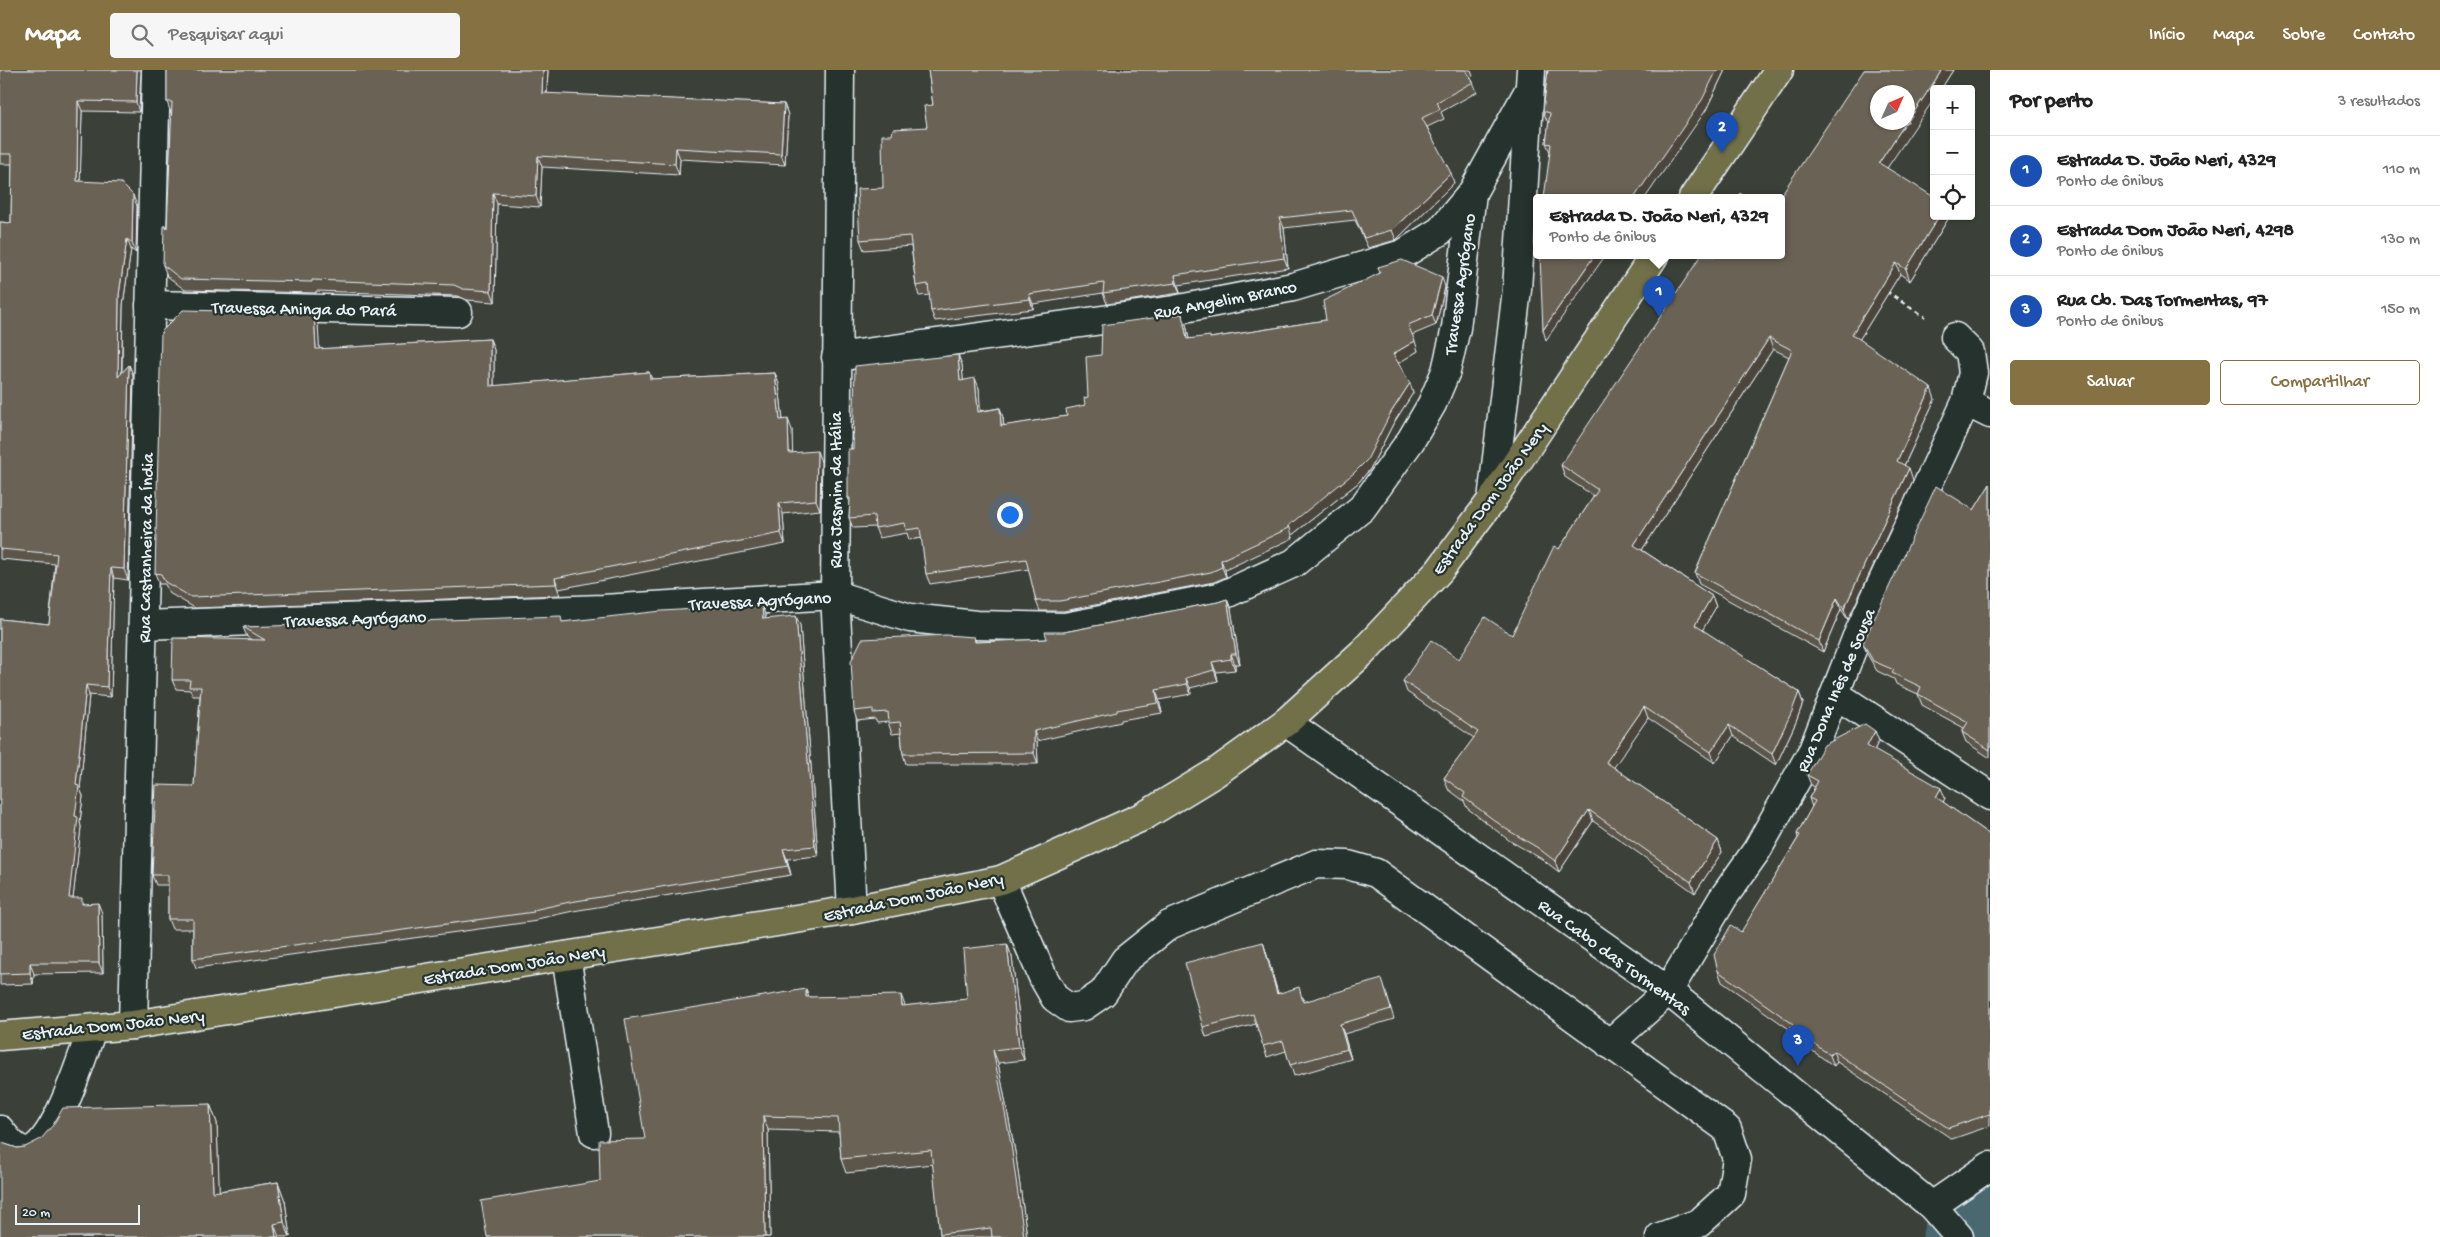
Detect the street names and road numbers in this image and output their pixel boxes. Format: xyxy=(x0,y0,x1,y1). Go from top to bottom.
street label: Travessa Agrógano xyxy=(1441,212,1482,357)
street label: Rua Angelim Branco xyxy=(1152,277,1299,326)
street label: Travessa Aninga do Pará xyxy=(210,298,397,323)
street label: Rua Jasmim da Itália xyxy=(827,411,848,568)
street label: Estrada Dom João Nery xyxy=(1429,419,1553,580)
street label: Rua Castanheira da Índia xyxy=(135,452,160,643)
street label: Travessa Agrógano xyxy=(687,588,832,617)
street label: Rua Dona Inês de Sousa xyxy=(1793,605,1882,776)
street label: Travessa Agrógano xyxy=(282,608,427,634)
street label: Estrada Dom João Nery xyxy=(822,869,1005,928)
street label: Rua Cabo das Tormentas xyxy=(1533,896,1695,1021)
street label: Estrada Dom João Nery xyxy=(422,942,607,991)
street label: Estrada Dom João Nery xyxy=(21,1006,206,1047)

